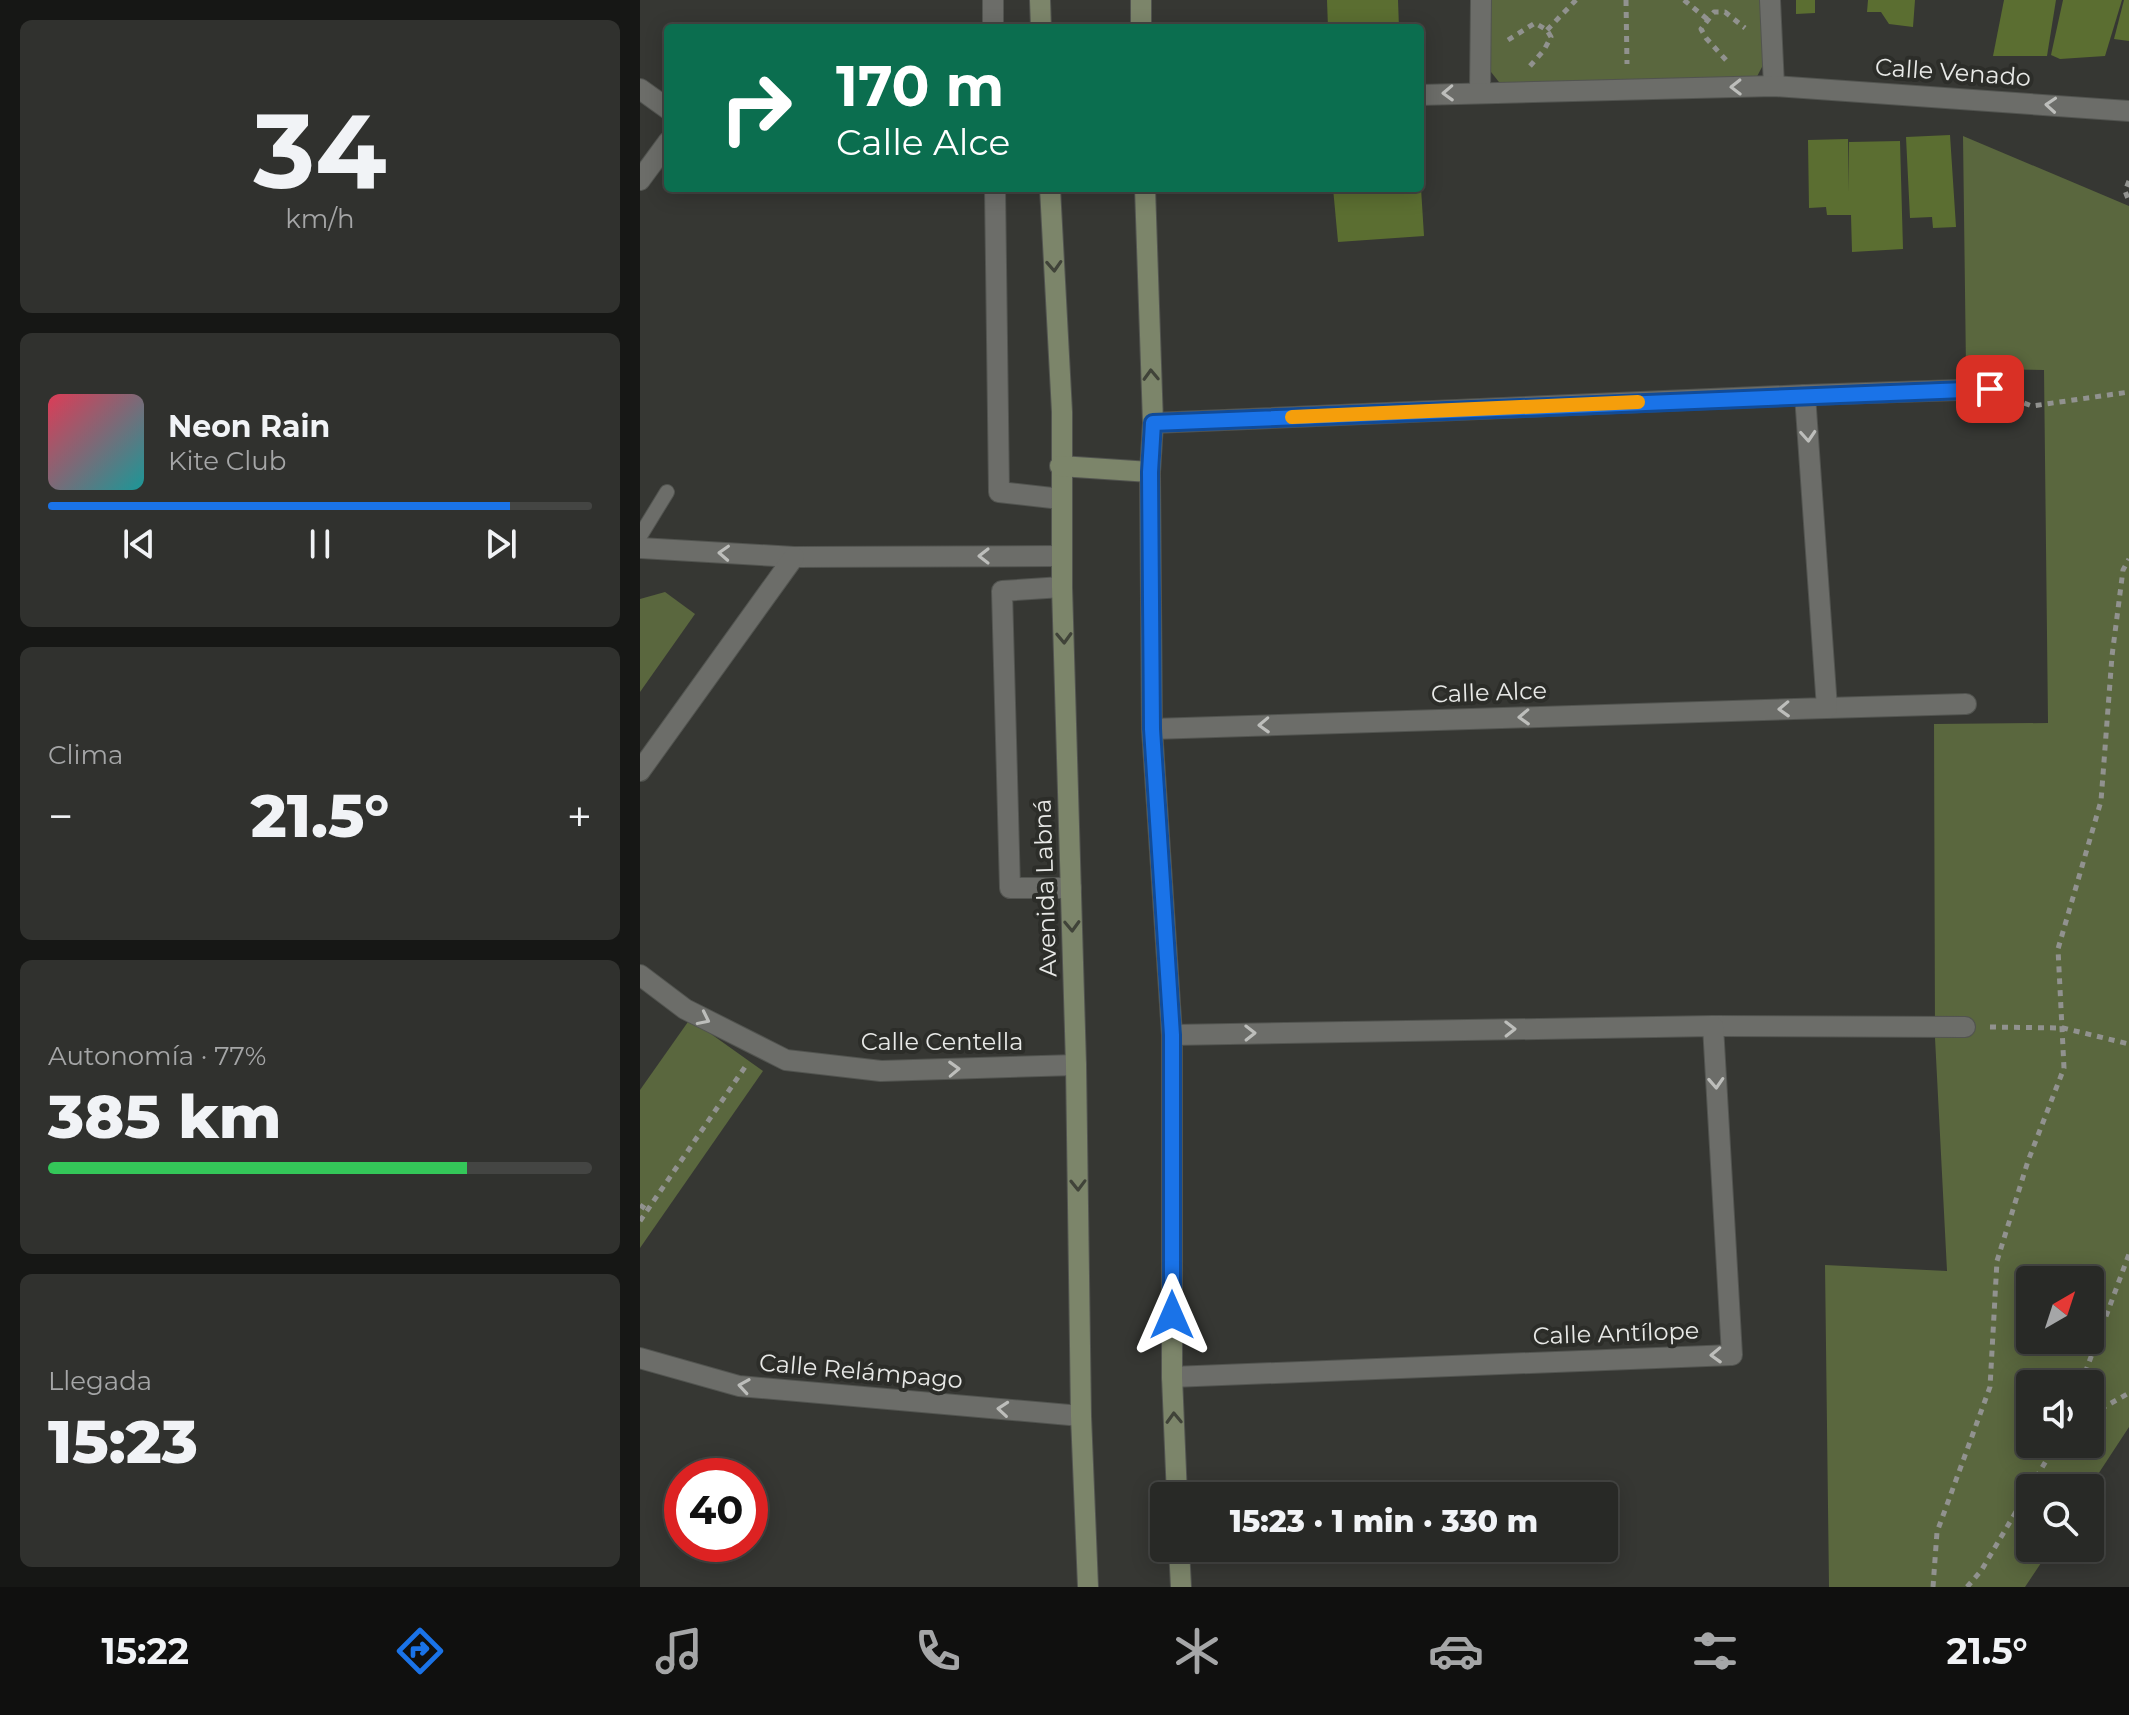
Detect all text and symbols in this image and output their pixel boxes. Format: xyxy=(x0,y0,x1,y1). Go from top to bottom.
text: 170 m xyxy=(836,52,1004,120)
street label: Calle Venado xyxy=(1874,52,2032,92)
icon: right xyxy=(704,56,808,160)
one-way arrow xyxy=(1729,78,1742,95)
one-way arrow xyxy=(1441,85,1454,102)
text: 34 xyxy=(253,87,387,214)
one-way arrow xyxy=(2044,97,2057,114)
text: Calle Alce xyxy=(836,120,1010,164)
text: km/h xyxy=(285,203,355,235)
one-way arrow xyxy=(1045,260,1062,273)
pin xyxy=(1956,355,2024,423)
icon: arrive xyxy=(1968,367,2012,411)
one-way arrow xyxy=(1143,368,1160,381)
text: Neon Rain xyxy=(168,408,330,445)
one-way arrow xyxy=(1799,430,1816,443)
text: Kite Club xyxy=(168,445,286,477)
icon: previous xyxy=(117,522,161,566)
icon: pause xyxy=(298,522,342,566)
icon: next xyxy=(479,522,523,566)
one-way arrow xyxy=(717,545,730,562)
one-way arrow xyxy=(977,547,990,565)
one-way arrow xyxy=(1055,632,1072,645)
street label: Calle Alce xyxy=(1430,675,1548,709)
one-way arrow xyxy=(1777,701,1790,718)
one-way arrow xyxy=(1517,709,1530,726)
one-way arrow xyxy=(1257,717,1270,734)
text: Clima xyxy=(48,739,123,771)
text: 21.5° xyxy=(251,779,389,852)
text: − xyxy=(48,789,73,843)
text: + xyxy=(567,789,592,843)
street label: Avenida Labná xyxy=(1027,799,1063,977)
one-way arrow xyxy=(1064,920,1081,933)
one-way arrow xyxy=(696,1009,711,1025)
one-way arrow xyxy=(1504,1020,1517,1038)
one-way arrow xyxy=(1244,1024,1257,1042)
street label: Calle Centella xyxy=(861,1027,1023,1056)
text: Autonomía · 77% xyxy=(48,1040,266,1072)
one-way arrow xyxy=(948,1060,961,1077)
one-way arrow xyxy=(1707,1077,1724,1090)
text: 385 km xyxy=(48,1080,281,1153)
one-way arrow xyxy=(1069,1179,1087,1192)
north arrow xyxy=(2016,1266,2104,1354)
map controls xyxy=(2016,1266,2104,1562)
position arrow xyxy=(1130,1273,1214,1357)
street label: Calle Antílope xyxy=(1532,1316,1700,1350)
one-way arrow xyxy=(1709,1347,1722,1364)
street label: Calle Relámpago xyxy=(758,1348,964,1394)
text: Llegada xyxy=(48,1365,152,1397)
button: sound xyxy=(2016,1370,2104,1458)
one-way arrow xyxy=(737,1378,751,1395)
one-way arrow xyxy=(996,1401,1009,1418)
text: 15:23 xyxy=(48,1405,198,1478)
one-way arrow xyxy=(1165,1411,1182,1424)
speed limit sign: 40 xyxy=(664,1458,768,1562)
button: search xyxy=(2016,1474,2104,1562)
text: 15:23 · 1 min · 330 m xyxy=(1230,1503,1538,1540)
icon: directions xyxy=(392,1623,448,1679)
icon: music xyxy=(651,1623,707,1679)
icon: phone xyxy=(910,1623,966,1679)
icon: climate xyxy=(1169,1623,1225,1679)
icon: car xyxy=(1428,1623,1484,1679)
icon: filters xyxy=(1687,1623,1743,1679)
text: 15:22 xyxy=(102,1629,189,1673)
text: 21.5° xyxy=(1946,1629,2027,1673)

